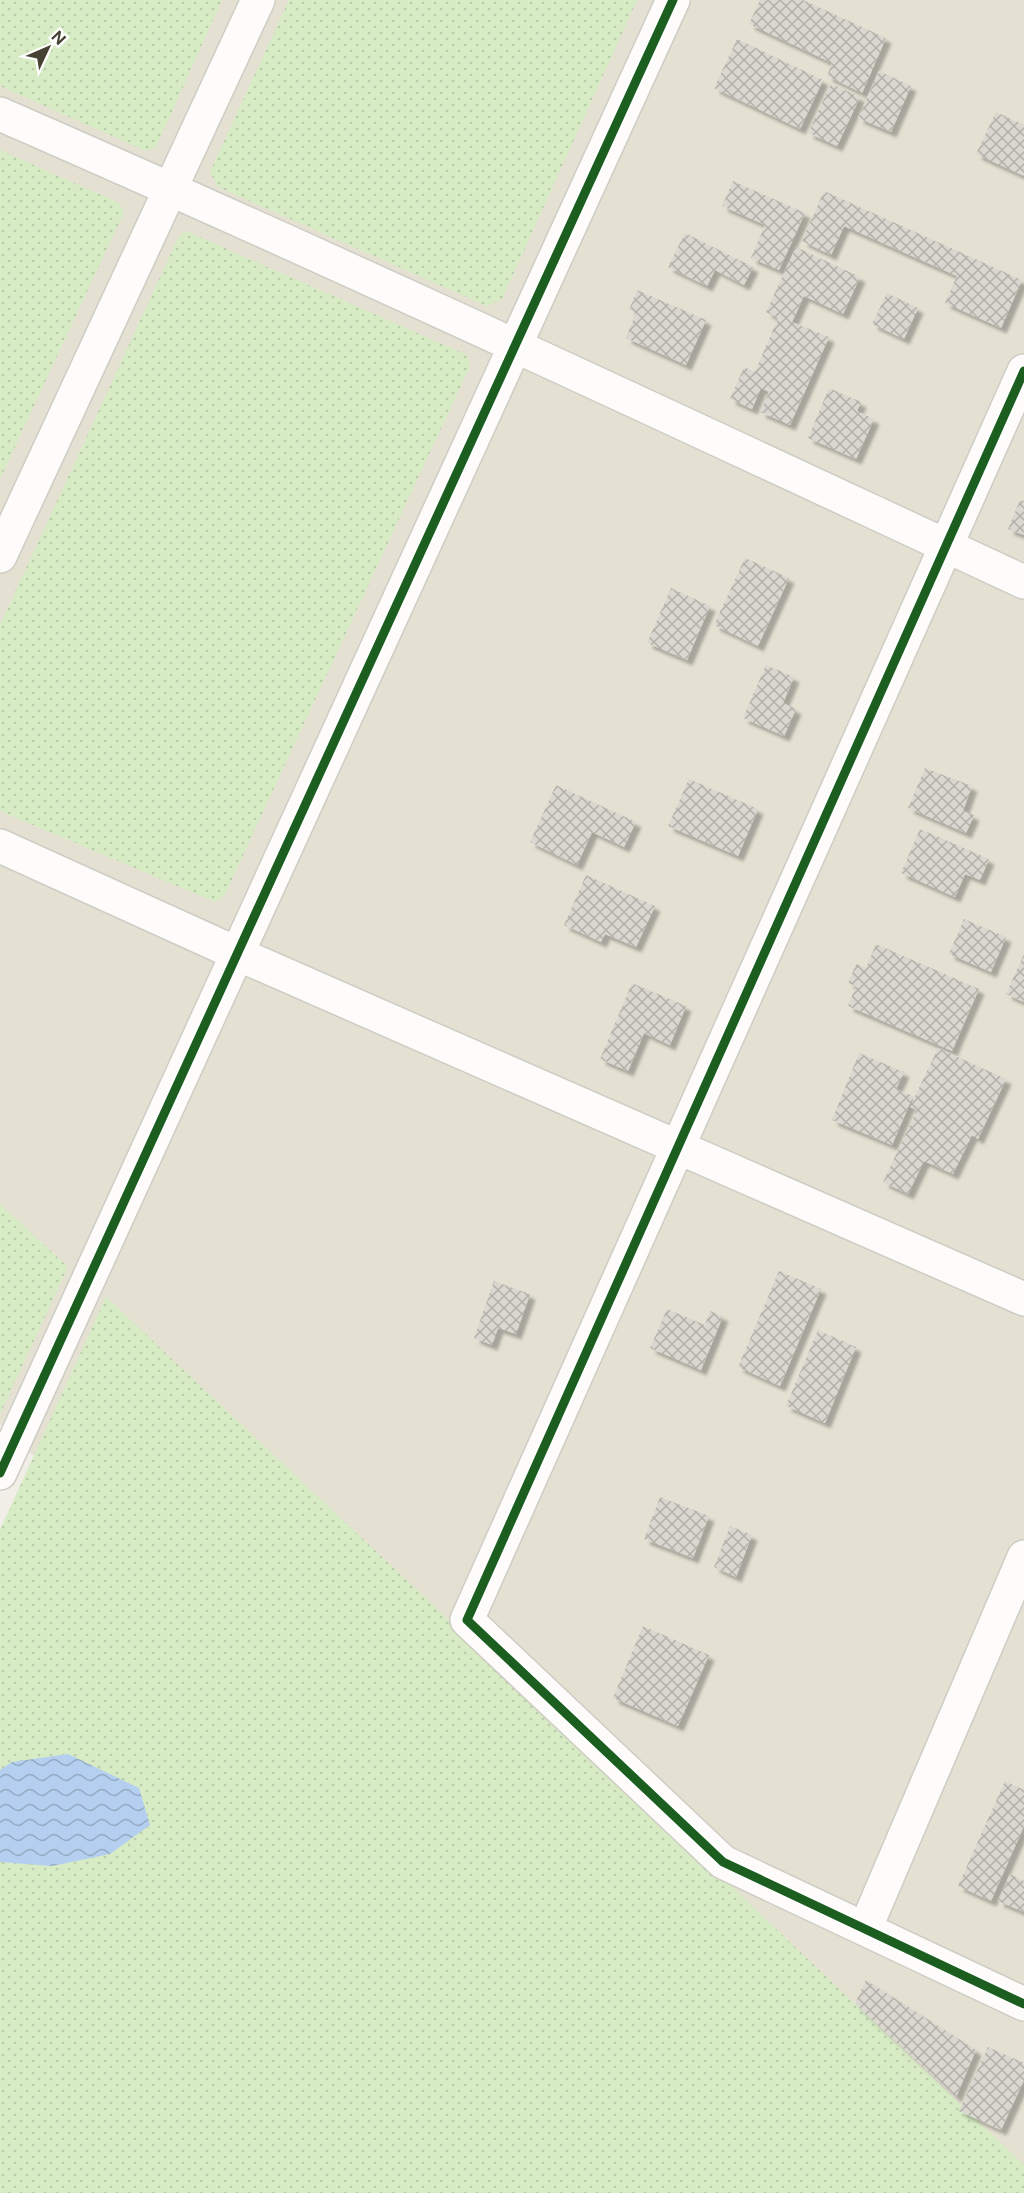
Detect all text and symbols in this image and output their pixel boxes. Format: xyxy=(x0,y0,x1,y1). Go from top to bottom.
north arrow xyxy=(18,18,78,78)
text: N xyxy=(47,27,70,49)

